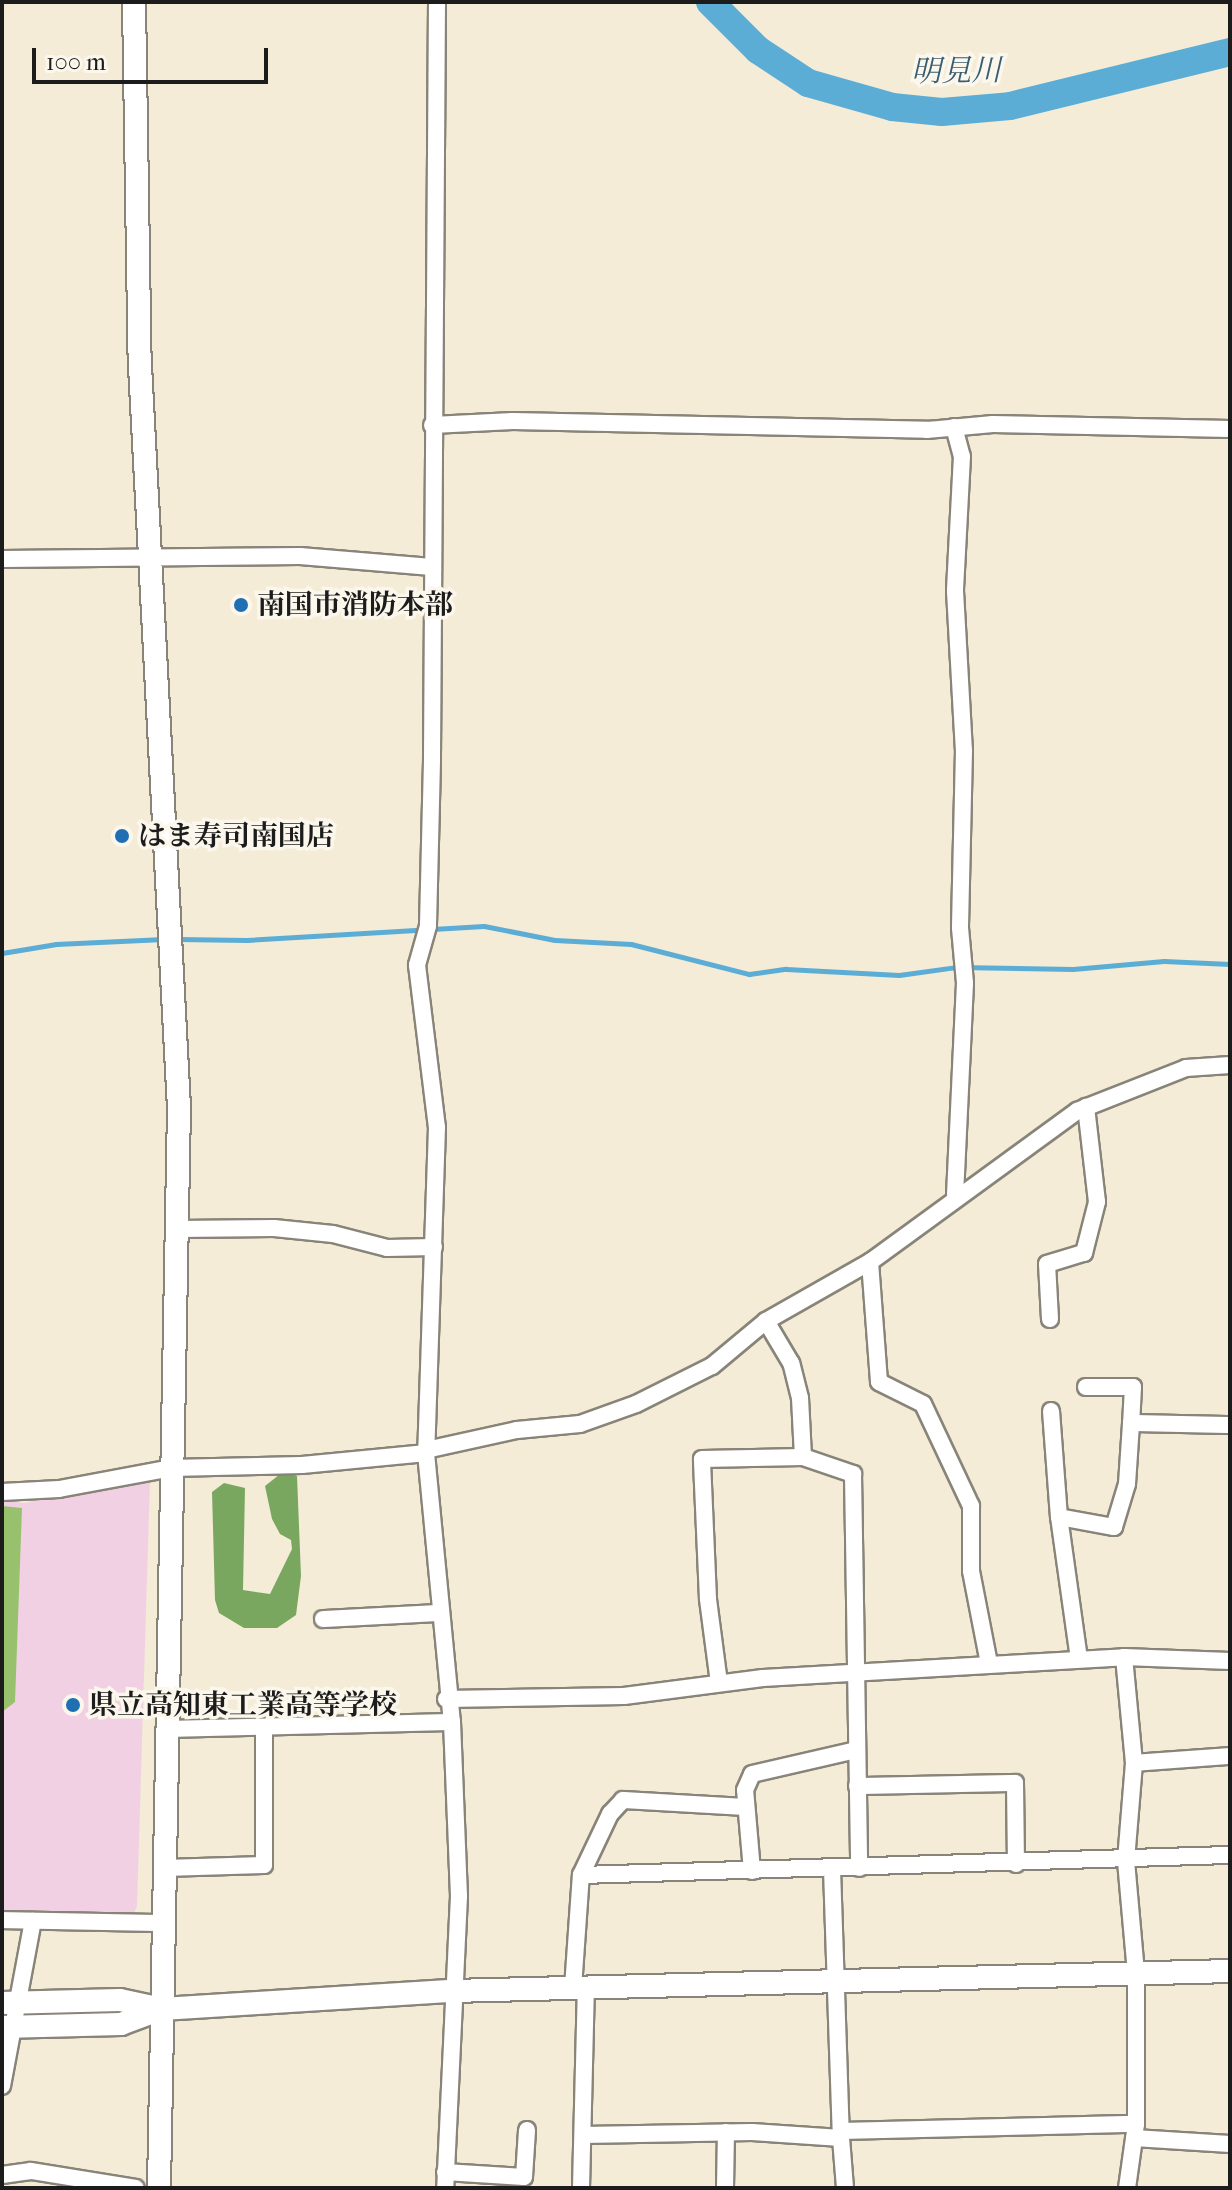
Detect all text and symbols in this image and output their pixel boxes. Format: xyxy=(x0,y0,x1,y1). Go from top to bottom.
scale bar xyxy=(36,32,272,82)
text: 100 m xyxy=(46,48,106,76)
water label: 明見川 xyxy=(911,53,1001,91)
place label: 南国市消防本部 xyxy=(257,588,453,622)
marker: 南国市消防本部 xyxy=(232,596,250,614)
place label: はま寿司南国店 xyxy=(138,819,334,853)
marker: はま寿司南国店 xyxy=(113,827,131,845)
place label: 県立高知東工業高等学校 xyxy=(89,1688,397,1722)
marker: 県立高知東工業高等学校 xyxy=(64,1696,82,1714)

